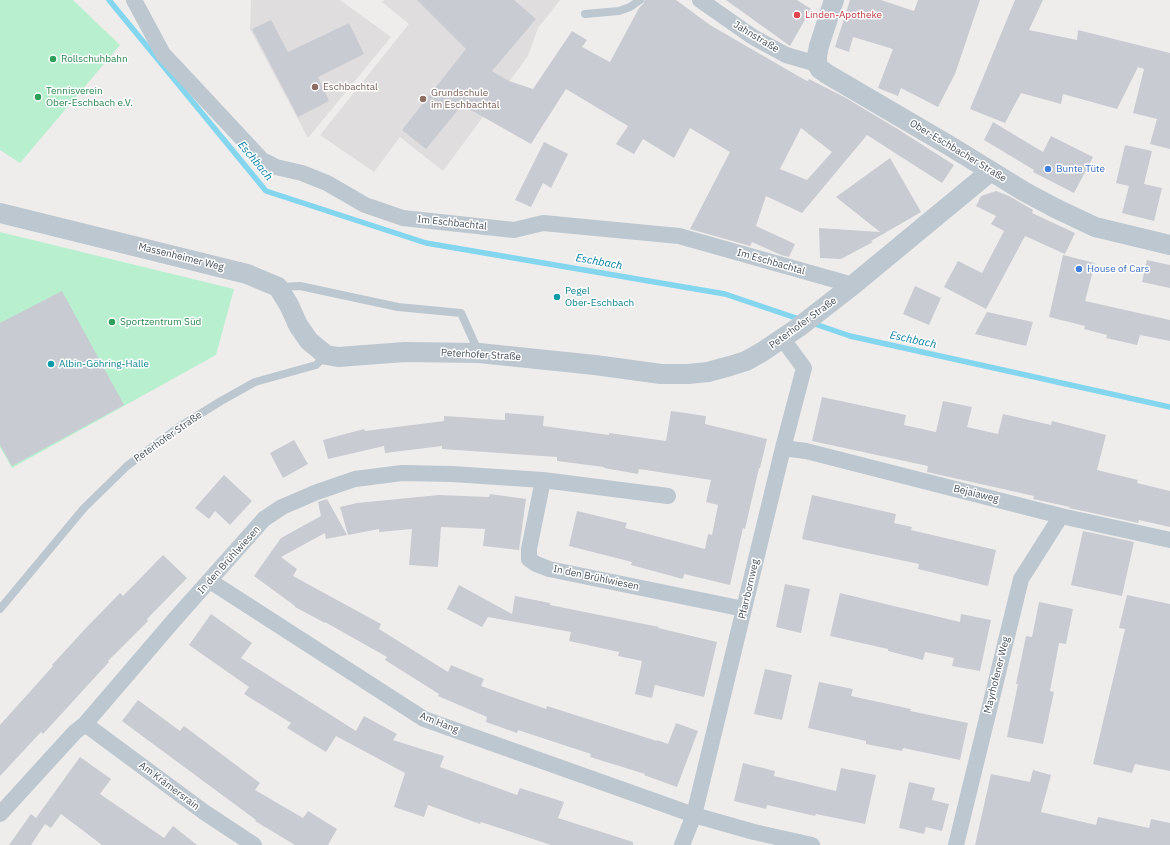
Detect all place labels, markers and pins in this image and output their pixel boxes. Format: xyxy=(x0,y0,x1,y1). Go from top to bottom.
place label: Linden-Apotheke xyxy=(805,9,882,21)
marker: Linden-Apotheke xyxy=(792,10,802,20)
place label: Rollschuhbahn xyxy=(61,53,128,65)
marker: Rollschuhbahn xyxy=(48,54,58,64)
place label: Eschbachtal xyxy=(323,81,378,93)
marker: Eschbachtal xyxy=(310,82,320,92)
place label: Tennisverein Ober-Eschbach e.V. xyxy=(46,85,133,108)
place label: Grundschule im Eschbachtal xyxy=(431,87,499,110)
marker: Tennisverein Ober-Eschbach e.V. xyxy=(33,92,43,102)
marker: Grundschule im Eschbachtal xyxy=(418,94,428,104)
place label: Bunte Tüte xyxy=(1056,163,1105,175)
marker: Bunte Tüte xyxy=(1043,164,1053,174)
place label: House of Cars xyxy=(1087,263,1149,275)
marker: House of Cars xyxy=(1074,264,1084,274)
place label: Pegel Ober-Eschbach xyxy=(565,285,634,308)
marker: Pegel Ober-Eschbach xyxy=(552,292,562,302)
place label: Sportzentrum Süd xyxy=(120,316,201,328)
marker: Sportzentrum Süd xyxy=(107,317,117,327)
place label: Albin-Göhring-Halle xyxy=(59,358,149,370)
marker: Albin-Göhring-Halle xyxy=(46,359,56,369)

